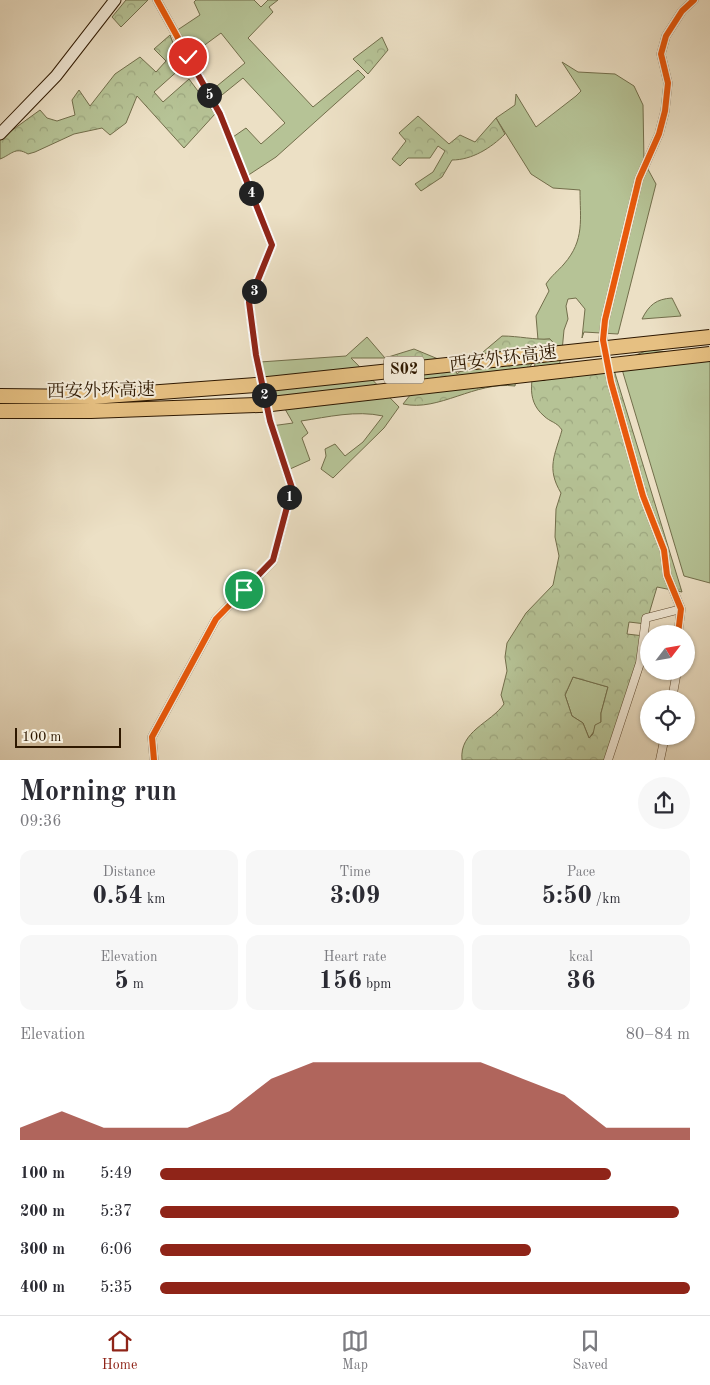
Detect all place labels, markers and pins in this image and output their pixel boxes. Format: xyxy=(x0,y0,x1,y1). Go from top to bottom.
pin xyxy=(167,36,209,78)
pin: 5 xyxy=(196,82,222,108)
pin: 4 xyxy=(238,180,264,206)
pin: 3 xyxy=(242,278,266,304)
pin: 2 xyxy=(252,382,276,408)
pin: 1 xyxy=(276,484,302,510)
pin xyxy=(223,569,265,611)

